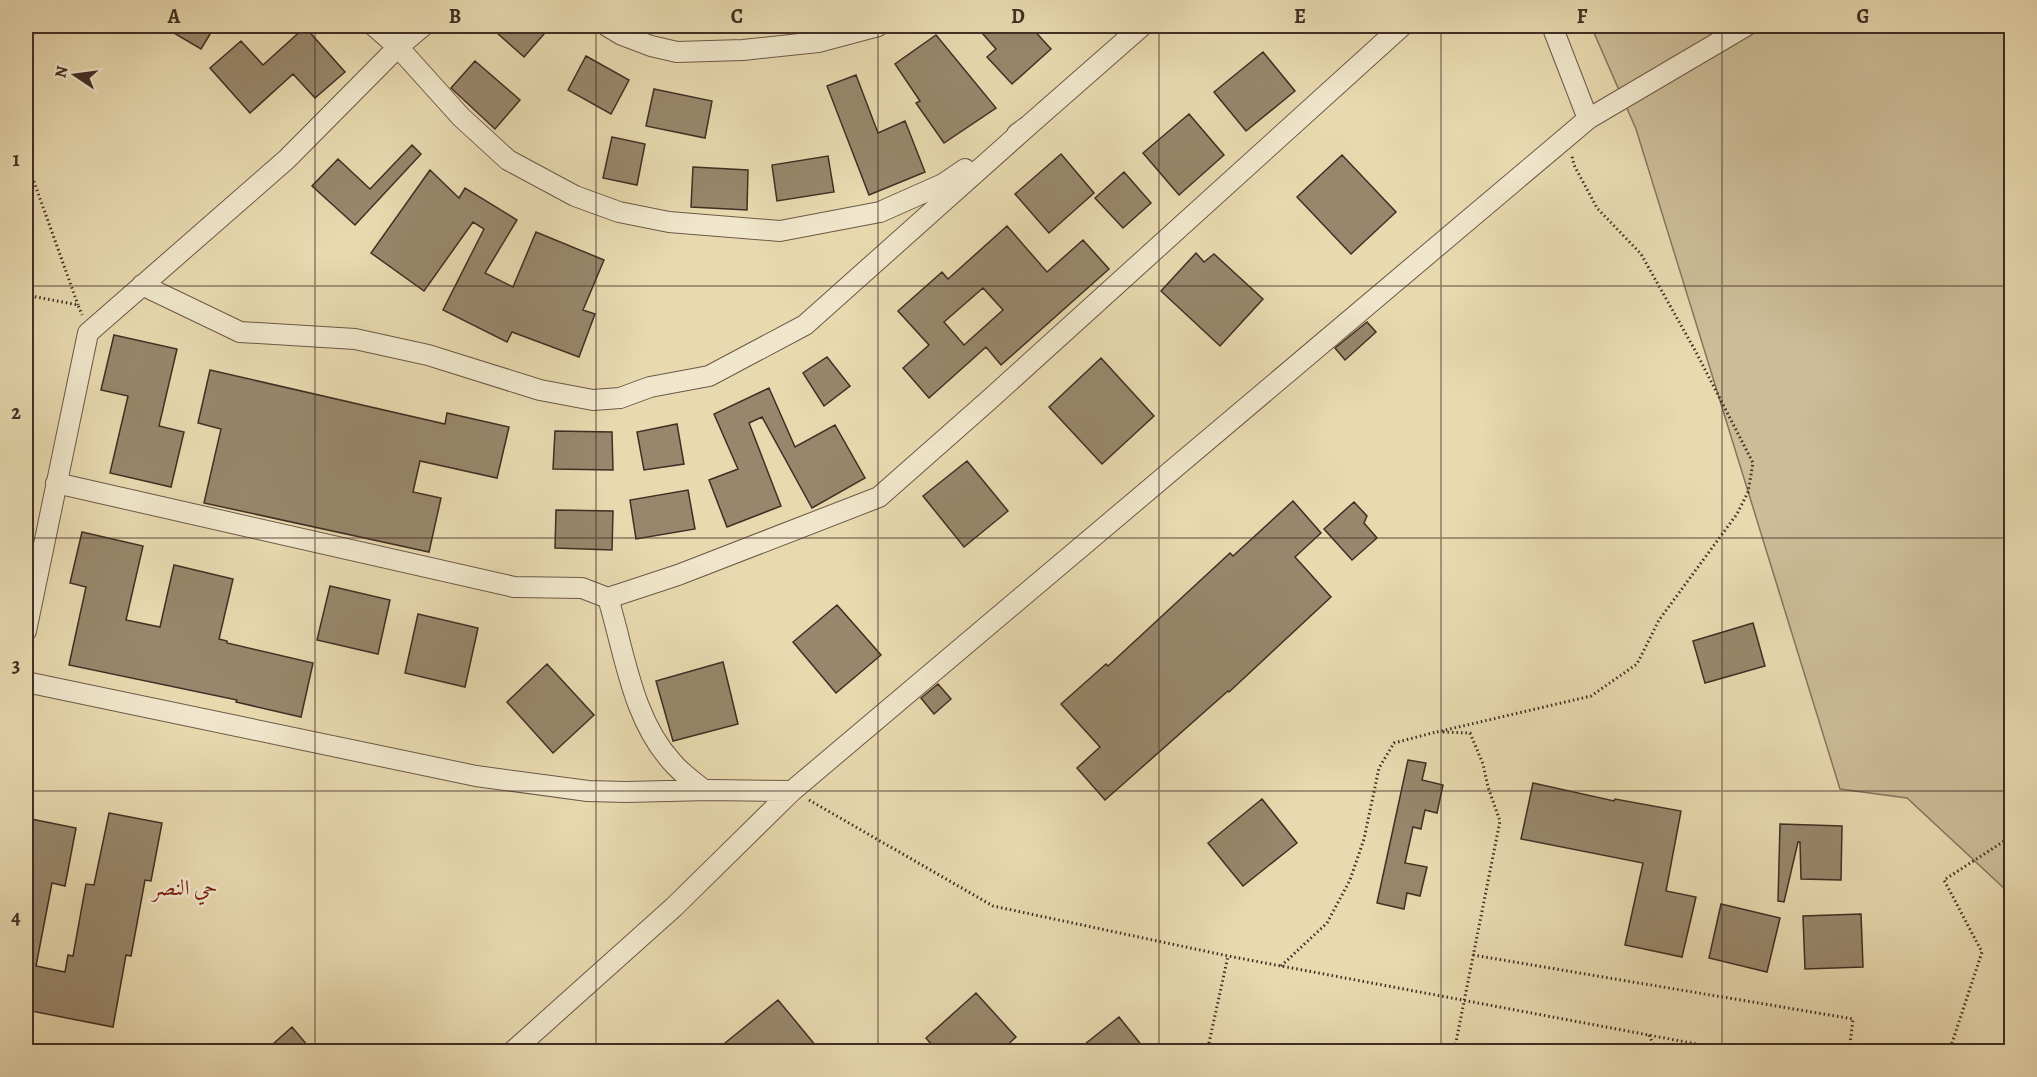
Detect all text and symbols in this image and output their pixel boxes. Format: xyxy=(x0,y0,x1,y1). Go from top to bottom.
text: A xyxy=(167,3,181,30)
text: B xyxy=(449,3,461,30)
text: C xyxy=(731,3,743,30)
text: D xyxy=(1011,3,1025,30)
text: E xyxy=(1294,3,1306,30)
text: F xyxy=(1577,3,1588,30)
text: G xyxy=(1856,3,1870,30)
north arrow xyxy=(45,45,105,105)
text: N xyxy=(49,63,73,80)
text: 1 xyxy=(12,146,20,173)
text: 2 xyxy=(11,399,21,426)
text: 3 xyxy=(12,652,20,679)
district label: حي النصر xyxy=(150,873,218,906)
text: 4 xyxy=(11,904,21,931)

